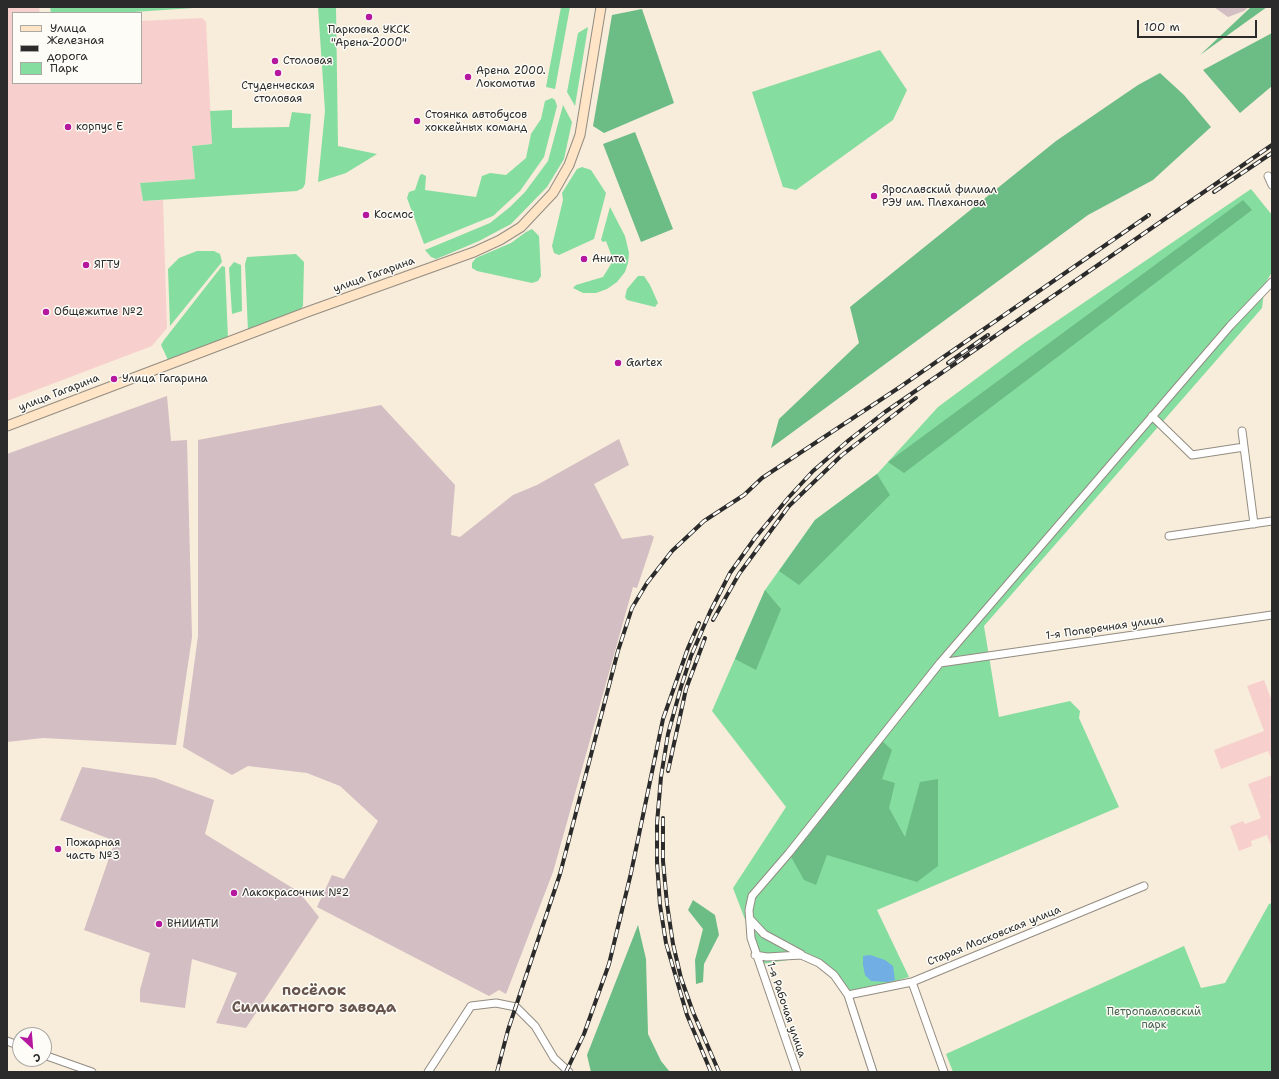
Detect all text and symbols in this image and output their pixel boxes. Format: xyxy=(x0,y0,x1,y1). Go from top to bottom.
legend xyxy=(12,12,142,84)
marker: Парковка УКСК "Арена-2000" xyxy=(364,12,374,22)
scale bar xyxy=(1139,12,1259,38)
text: 100 m xyxy=(1144,19,1180,35)
text: Улица xyxy=(50,20,86,36)
place label: Парковка УКСК "Арена-2000" xyxy=(328,23,410,49)
text: Железная дорога xyxy=(47,32,104,64)
place label: Столовая xyxy=(283,54,332,68)
marker: Столовая xyxy=(270,56,280,66)
text: Парк xyxy=(50,60,78,76)
place label: Арена 2000. Локомотив xyxy=(476,64,546,90)
marker: Студенческая столовая xyxy=(273,68,283,78)
marker: Арена 2000. Локомотив xyxy=(463,72,473,82)
place label: Студенческая столовая xyxy=(241,79,315,105)
place label: Стоянка автобусов хоккейных команд xyxy=(425,108,527,134)
marker: Стоянка автобусов хоккейных команд xyxy=(412,116,422,126)
place label: корпус Е xyxy=(76,120,123,134)
marker: корпус Е xyxy=(63,122,73,132)
place label: Ярославский филиал РЭУ им. Плеханова xyxy=(882,183,997,209)
marker: Ярославский филиал РЭУ им. Плеханова xyxy=(869,191,879,201)
place label: Космос xyxy=(374,208,413,222)
marker: Космос xyxy=(361,210,371,220)
place label: Анита xyxy=(592,252,625,266)
street label: улица Гагарина xyxy=(332,254,416,296)
marker: Анита xyxy=(579,254,589,264)
place label: ЯГТУ xyxy=(94,258,120,272)
marker: ЯГТУ xyxy=(81,260,91,270)
place label: Общежитие №2 xyxy=(54,305,143,319)
marker: Общежитие №2 xyxy=(41,307,51,317)
place label: Gartex xyxy=(626,356,662,370)
marker: Gartex xyxy=(613,358,623,368)
street label: улица Гагарина xyxy=(17,371,101,415)
place label: Улица Гагарина xyxy=(122,372,208,386)
marker: Улица Гагарина xyxy=(109,374,119,384)
street label: 1-я Поперечная улица xyxy=(1045,613,1165,643)
place label: Пожарная часть №3 xyxy=(66,836,120,862)
marker: Пожарная часть №3 xyxy=(53,844,63,854)
place label: Лакокрасочник №2 xyxy=(242,886,349,900)
marker: Лакокрасочник №2 xyxy=(229,888,239,898)
street label: Старая Московская улица xyxy=(925,903,1063,969)
place label: ВНИИАТИ xyxy=(167,917,218,931)
marker: ВНИИАТИ xyxy=(154,919,164,929)
street label: 1-я Рабочая улица xyxy=(763,961,809,1059)
district label: посёлок Силикатного завода xyxy=(232,982,396,1017)
park label: Петропавловский парк xyxy=(1107,1005,1201,1031)
north arrow xyxy=(12,1027,52,1067)
text: С xyxy=(31,1049,43,1066)

